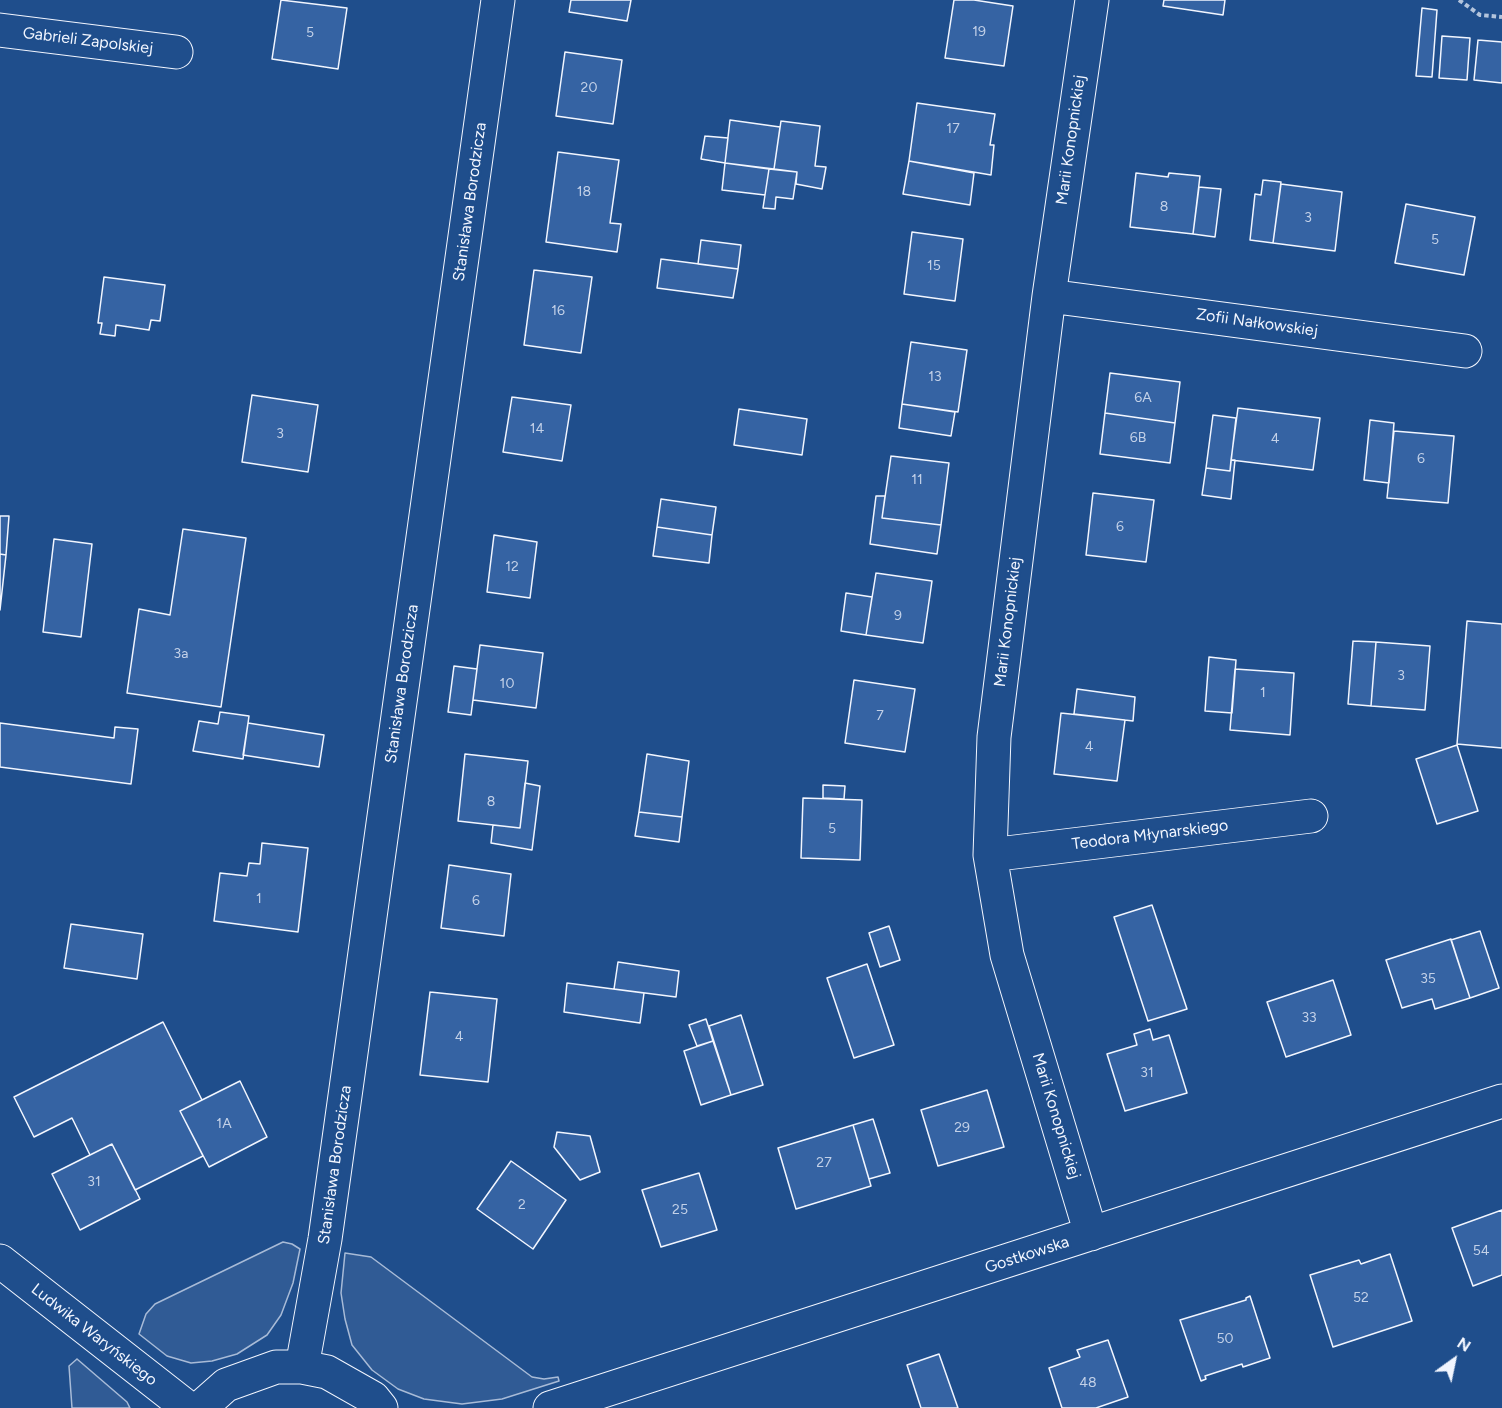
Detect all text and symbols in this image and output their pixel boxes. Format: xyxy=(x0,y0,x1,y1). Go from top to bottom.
street label: Gabrieli Zapolskiej xyxy=(22,23,154,59)
house number: 19 xyxy=(972,24,986,40)
house number: 5 xyxy=(306,25,314,41)
street label: Marii Konopnickiej xyxy=(1052,74,1090,206)
house number: 20 xyxy=(581,80,597,96)
street label: Stanisława Borodzicza xyxy=(449,121,491,283)
house number: 17 xyxy=(946,121,960,137)
house number: 18 xyxy=(577,184,591,200)
house number: 8 xyxy=(1160,199,1168,215)
house number: 3 xyxy=(1304,210,1312,226)
house number: 5 xyxy=(1431,232,1439,248)
house number: 15 xyxy=(927,258,941,274)
house number: 16 xyxy=(551,303,565,319)
street label: Zofii Nałkowskiej xyxy=(1195,305,1319,341)
house number: 13 xyxy=(928,369,942,385)
house number: 6A xyxy=(1134,390,1152,406)
house number: 14 xyxy=(530,421,544,437)
house number: 3 xyxy=(276,426,284,442)
house number: 6B xyxy=(1130,430,1146,446)
house number: 4 xyxy=(1271,431,1279,447)
house number: 6 xyxy=(1417,451,1425,467)
house number: 11 xyxy=(911,472,923,488)
house number: 6 xyxy=(1116,519,1124,535)
street label: Marii Konopnickiej xyxy=(990,556,1026,688)
house number: 12 xyxy=(505,559,519,575)
street label: Stanisława Borodzicza xyxy=(381,603,423,765)
house number: 9 xyxy=(894,608,902,624)
house number: 3a xyxy=(174,646,188,662)
house number: 3 xyxy=(1397,668,1405,684)
house number: 10 xyxy=(500,676,514,692)
house number: 1 xyxy=(1260,685,1266,701)
house number: 7 xyxy=(876,708,884,724)
house number: 4 xyxy=(1085,739,1093,755)
house number: 8 xyxy=(487,794,495,810)
street label: Teodora Młynarskiego xyxy=(1071,816,1229,854)
house number: 5 xyxy=(828,821,836,837)
house number: 1 xyxy=(256,891,262,907)
house number: 6 xyxy=(472,893,480,909)
house number: 35 xyxy=(1420,971,1436,987)
house number: 33 xyxy=(1301,1010,1317,1026)
house number: 4 xyxy=(455,1029,463,1045)
street label: Marii Konopnickiej xyxy=(1028,1051,1084,1181)
house number: 31 xyxy=(1140,1065,1154,1081)
street label: Stanisława Borodzicza xyxy=(314,1084,356,1246)
house number: 1A xyxy=(216,1116,232,1132)
house number: 29 xyxy=(954,1120,970,1136)
house number: 27 xyxy=(816,1155,832,1171)
house number: 31 xyxy=(87,1174,101,1190)
house number: 2 xyxy=(518,1197,526,1213)
house number: 25 xyxy=(672,1202,688,1218)
street label: Gostkowska xyxy=(982,1232,1072,1278)
house number: 54 xyxy=(1473,1243,1489,1259)
street label: Ludwika Waryńskiego xyxy=(27,1280,161,1390)
house number: 52 xyxy=(1353,1290,1369,1306)
north arrow xyxy=(1424,1330,1484,1390)
house number: 50 xyxy=(1216,1331,1234,1347)
text: N xyxy=(1454,1333,1474,1356)
house number: 48 xyxy=(1079,1375,1097,1391)

